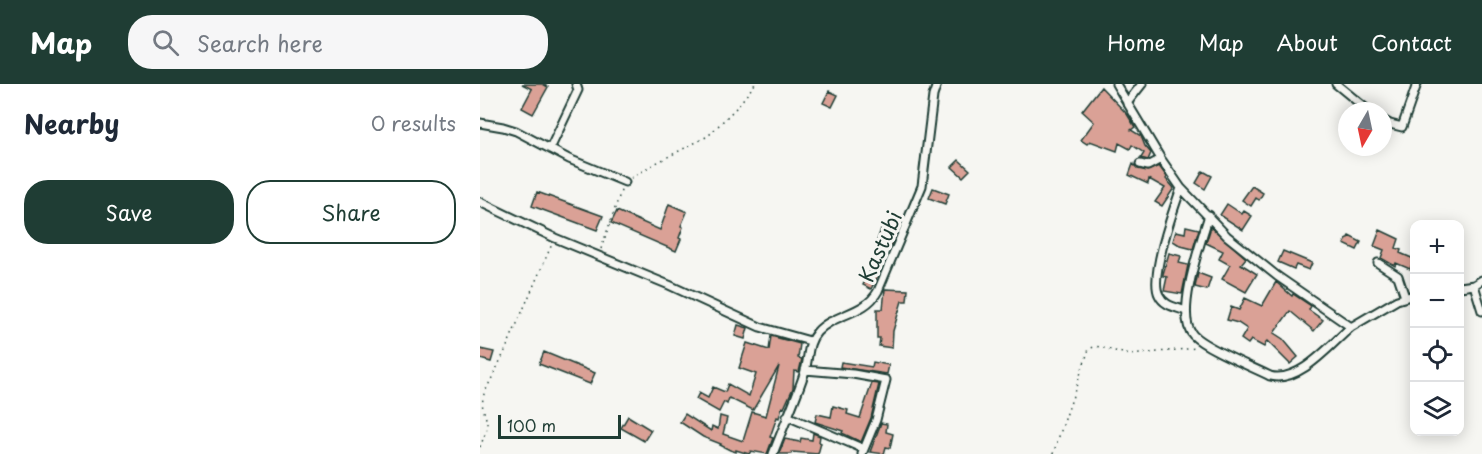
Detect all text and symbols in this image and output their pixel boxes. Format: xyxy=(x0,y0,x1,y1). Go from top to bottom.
search box xyxy=(128,15,548,69)
text: Map xyxy=(30,21,92,64)
icon: search xyxy=(149,26,182,59)
text: Search here xyxy=(197,26,323,59)
text: Home xyxy=(1107,26,1166,58)
text: Map xyxy=(1199,26,1244,58)
text: About xyxy=(1277,26,1338,58)
text: Contact xyxy=(1371,26,1452,58)
north arrow xyxy=(1338,102,1392,156)
text: Nearby xyxy=(24,104,119,143)
text: 0 results xyxy=(371,108,456,138)
button: Save xyxy=(24,180,234,244)
button: Share xyxy=(246,180,456,244)
street label: Kastubi xyxy=(849,205,909,287)
map controls xyxy=(1410,220,1464,436)
button: + xyxy=(1410,220,1464,274)
button: − xyxy=(1410,274,1464,328)
button: locate xyxy=(1410,328,1464,382)
button: layers xyxy=(1410,382,1464,436)
scale bar xyxy=(498,412,621,440)
text: 100 m xyxy=(507,413,556,437)

